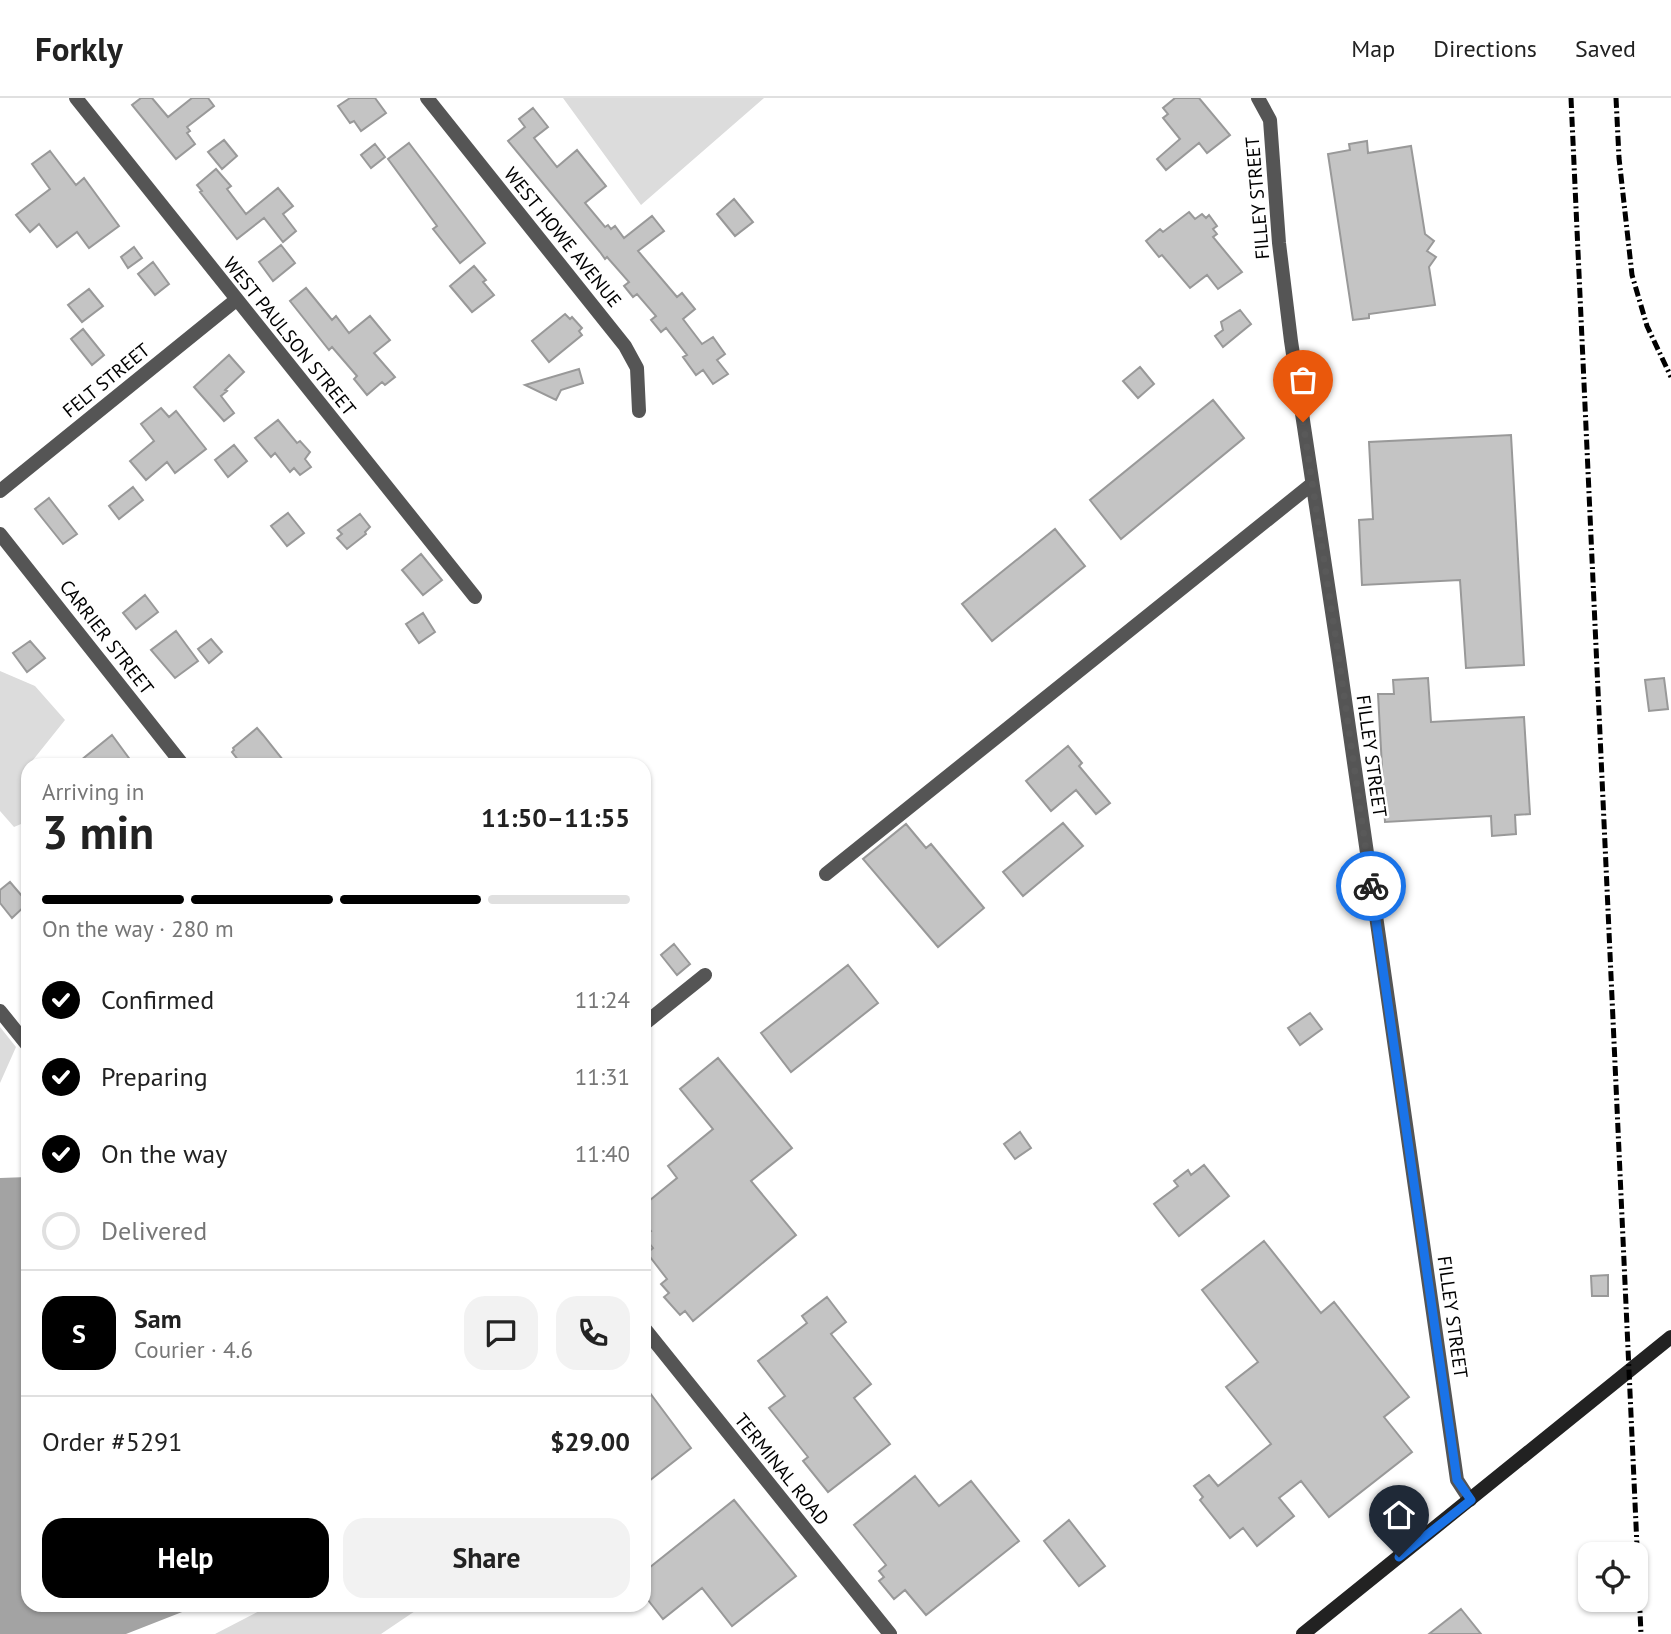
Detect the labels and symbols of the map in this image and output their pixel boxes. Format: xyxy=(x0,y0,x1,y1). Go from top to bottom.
street label: FILLEY STREET xyxy=(1240,135,1274,260)
street label: WEST HOWE AVENUE xyxy=(499,162,627,312)
street label: WEST PAULSON STREET xyxy=(219,252,362,421)
street label: FELT STREET xyxy=(58,337,155,422)
pin xyxy=(1273,350,1333,422)
street label: CARRIER STREET xyxy=(55,575,160,700)
street label: FILLEY STREET xyxy=(1352,693,1393,819)
courier xyxy=(1336,851,1406,921)
street label: FILLEY STREET xyxy=(1433,1254,1474,1380)
street label: TERMINAL ROAD xyxy=(730,1408,834,1530)
pin xyxy=(1369,1485,1429,1557)

